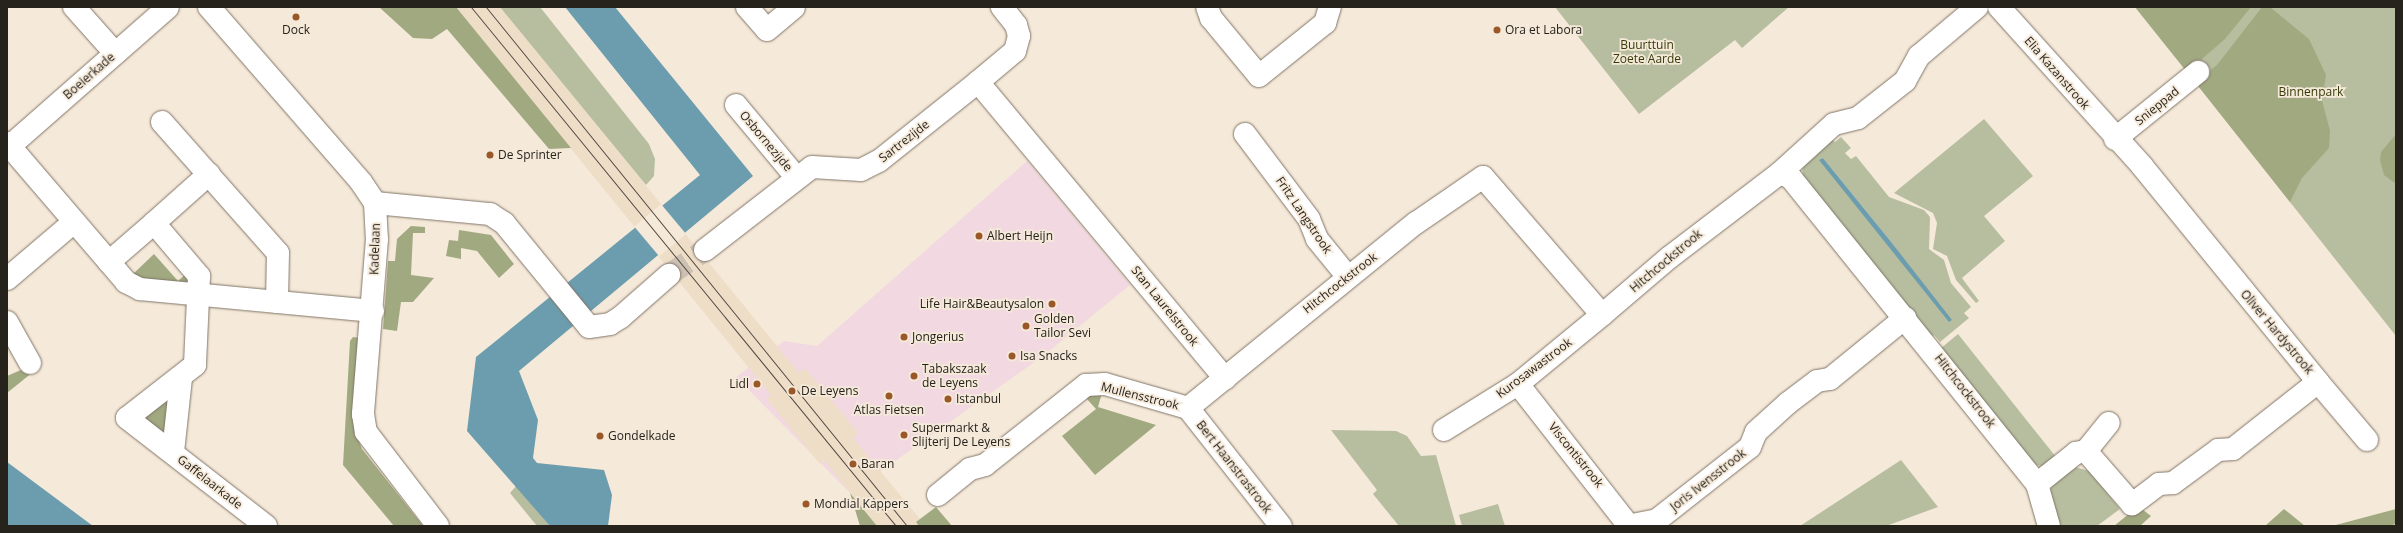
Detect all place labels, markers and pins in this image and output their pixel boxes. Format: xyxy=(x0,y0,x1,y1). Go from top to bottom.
marker: Dock xyxy=(291,12,301,22)
place label: Dock xyxy=(282,23,310,37)
place label: Ora et Labora xyxy=(1505,23,1582,37)
marker: Ora et Labora xyxy=(1492,25,1502,35)
place label: De Sprinter xyxy=(498,148,562,162)
marker: De Sprinter xyxy=(485,150,495,160)
place label: Albert Heijn xyxy=(987,229,1053,243)
marker: Albert Heijn xyxy=(974,231,984,241)
place label: Life Hair&Beautysalon xyxy=(920,297,1044,311)
marker: Life Hair&Beautysalon xyxy=(1047,299,1057,309)
place label: Golden Tailor Sevi xyxy=(1034,312,1091,340)
marker: Golden Tailor Sevi xyxy=(1021,321,1031,331)
place label: Jongerius xyxy=(912,330,964,344)
marker: Jongerius xyxy=(899,332,909,342)
place label: Isa Snacks xyxy=(1020,349,1077,363)
marker: Isa Snacks xyxy=(1007,351,1017,361)
place label: Tabakszaak de Leyens xyxy=(922,362,987,390)
marker: Tabakszaak de Leyens xyxy=(909,371,919,381)
place label: Lidl xyxy=(729,377,749,391)
marker: Lidl xyxy=(752,379,762,389)
place label: De Leyens xyxy=(801,384,858,398)
marker: De Leyens xyxy=(786,385,798,397)
marker: Atlas Fietsen xyxy=(884,391,894,401)
place label: Istanbul xyxy=(956,392,1001,406)
marker: Istanbul xyxy=(943,394,953,404)
place label: Atlas Fietsen xyxy=(854,403,924,417)
place label: Supermarkt & Slijterij De Leyens xyxy=(912,421,1010,449)
place label: Gondelkade xyxy=(608,429,675,443)
marker: Supermarkt & Slijterij De Leyens xyxy=(899,430,909,440)
marker: Gondelkade xyxy=(595,431,605,441)
place label: Baran xyxy=(861,457,894,471)
marker: Baran xyxy=(848,459,858,469)
place label: Mondial Kappers xyxy=(814,497,909,511)
marker: Mondial Kappers xyxy=(801,499,811,509)

